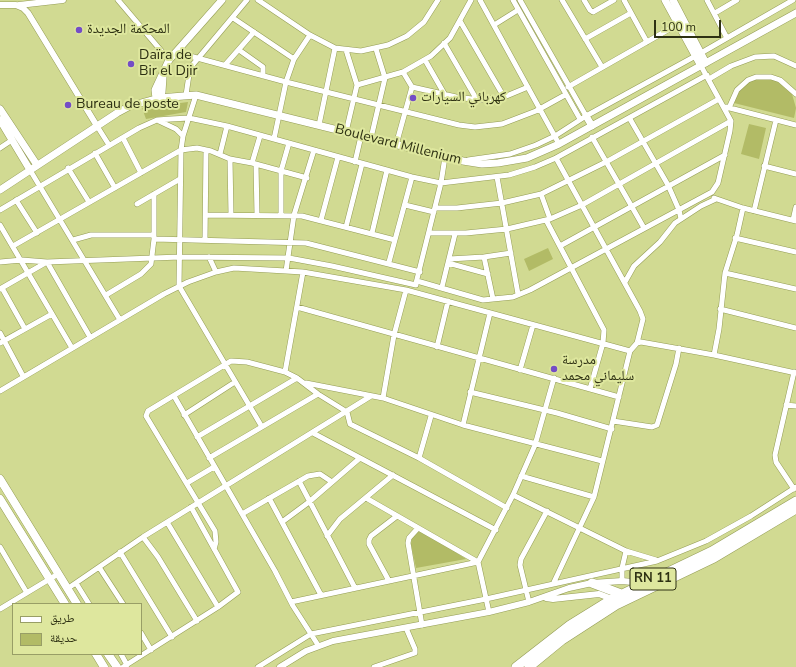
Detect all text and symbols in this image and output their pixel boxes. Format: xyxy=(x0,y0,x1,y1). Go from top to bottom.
scale bar xyxy=(656,12,723,38)
text: 100 m xyxy=(661,19,696,35)
place label: المحكمة الجديدة xyxy=(87,22,170,38)
marker: المحكمة الجديدة xyxy=(74,25,84,35)
place label: Daïra de Bir el Djir xyxy=(139,48,197,80)
marker: Daïra de Bir el Djir xyxy=(126,59,136,69)
place label: كهربائي السيارات xyxy=(421,90,506,106)
marker: كهربائي السيارات xyxy=(408,93,418,103)
place label: Bureau de poste xyxy=(76,97,179,113)
marker: Bureau de poste xyxy=(63,100,73,110)
street label: Boulevard Millenium xyxy=(333,121,463,169)
place label: مدرسة سليماني محمد xyxy=(562,353,634,386)
marker: مدرسة سليماني محمد xyxy=(549,364,559,374)
road number: RN 11 xyxy=(630,568,676,590)
legend xyxy=(12,603,142,655)
text: طريق xyxy=(50,610,75,626)
text: حديقة xyxy=(50,630,78,646)

